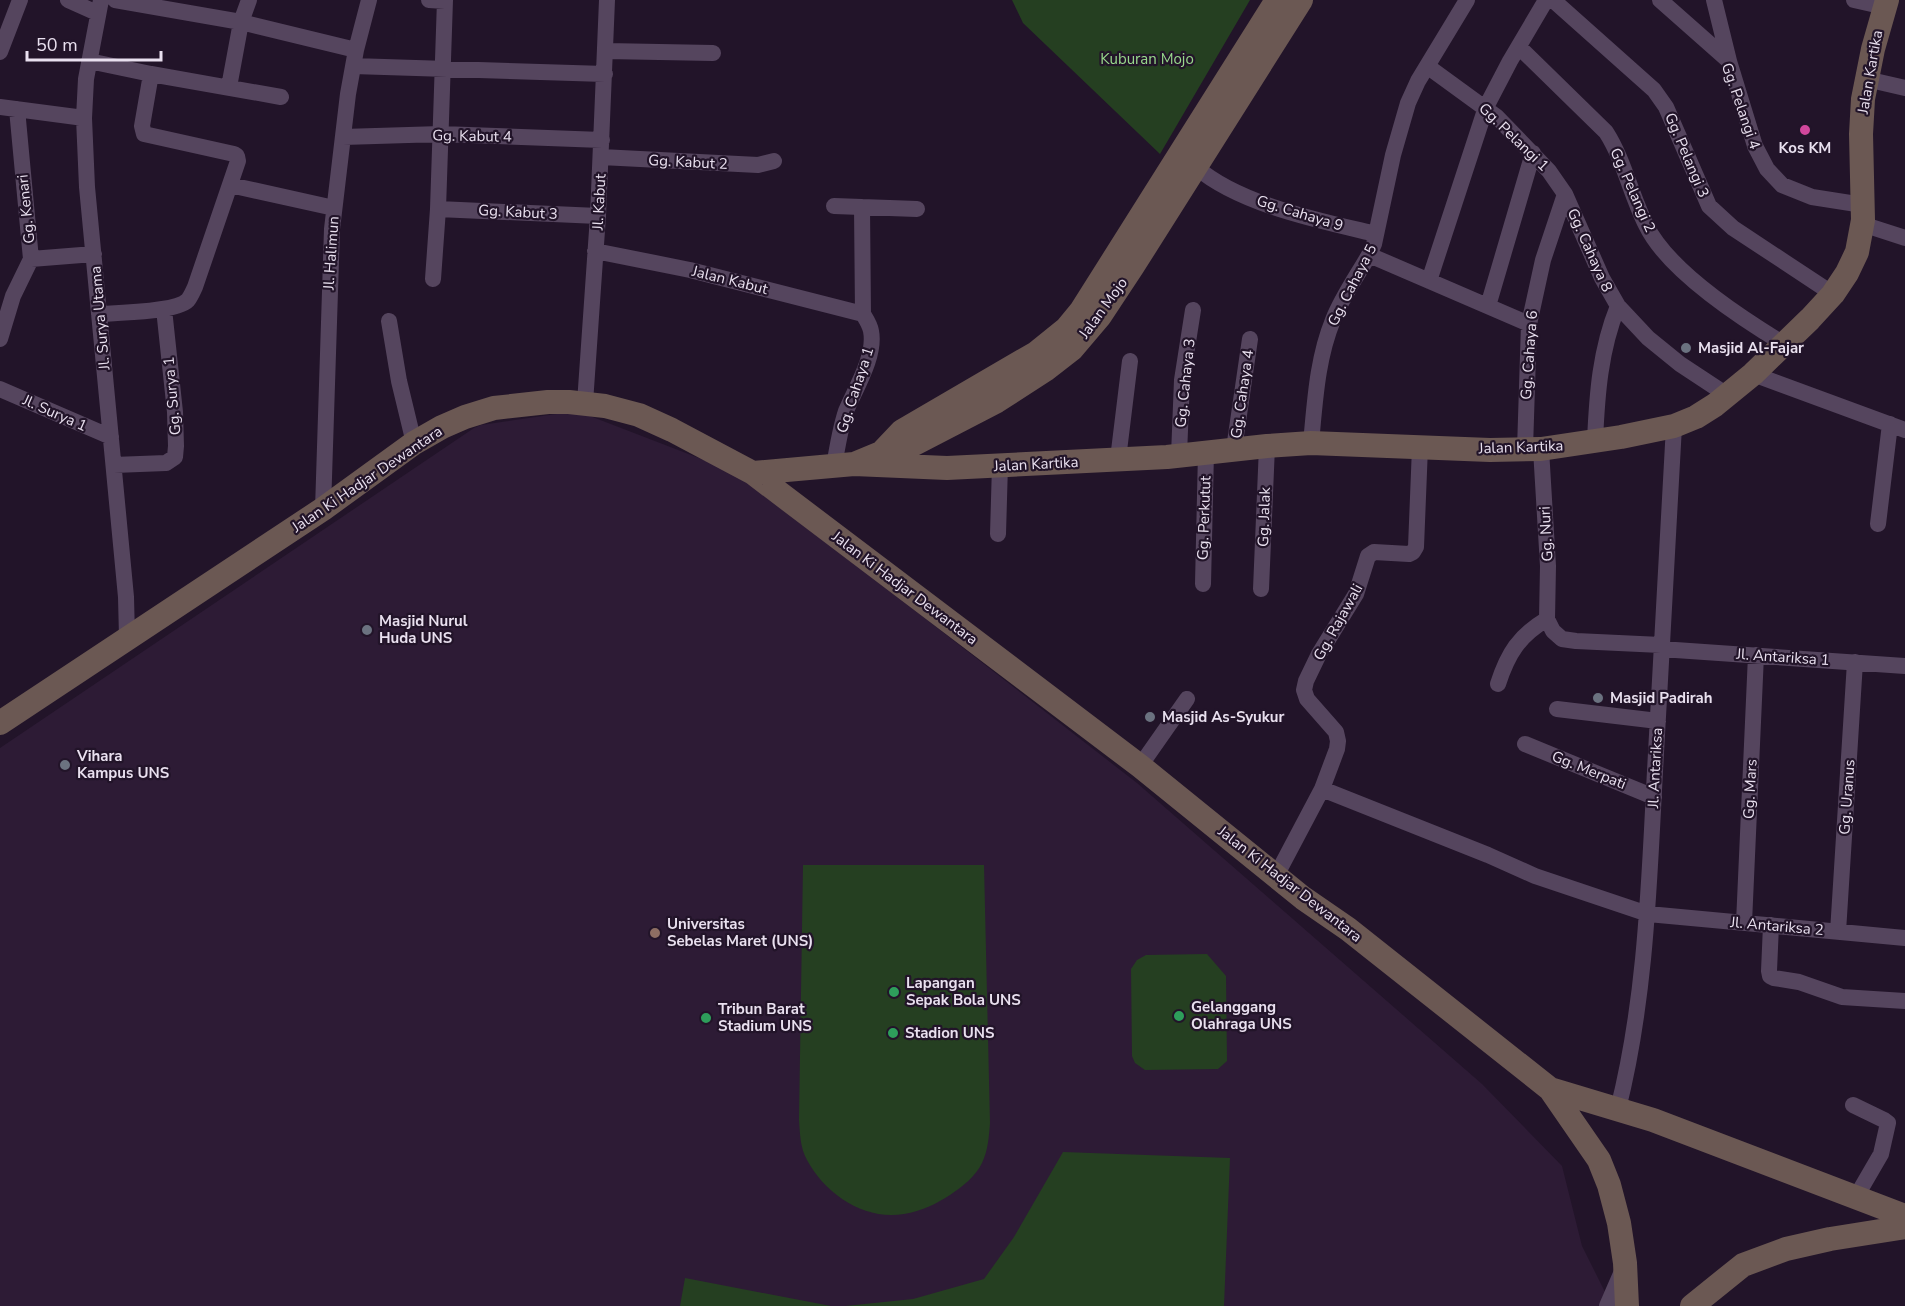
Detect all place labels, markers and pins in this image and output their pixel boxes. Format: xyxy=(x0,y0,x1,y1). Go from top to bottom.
marker: Kos KM xyxy=(1798,123,1812,137)
place label: Kos KM xyxy=(1779,138,1831,158)
place label: Masjid Al-Fajar xyxy=(1698,338,1804,358)
marker: Masjid Al-Fajar xyxy=(1679,341,1693,355)
place label: Masjid Nurul Huda UNS xyxy=(379,611,468,648)
marker: Masjid Nurul Huda UNS xyxy=(360,623,374,637)
place label: Masjid Padirah xyxy=(1610,688,1713,708)
marker: Masjid Padirah xyxy=(1591,691,1605,705)
place label: Masjid As-Syukur xyxy=(1162,707,1285,727)
marker: Masjid As-Syukur xyxy=(1143,710,1157,724)
place label: Vihara Kampus UNS xyxy=(76,746,169,783)
marker: Vihara Kampus UNS xyxy=(58,758,72,772)
place label: Universitas Sebelas Maret (UNS) xyxy=(667,914,813,951)
marker: Universitas Sebelas Maret (UNS) xyxy=(648,926,662,940)
place label: Lapangan Sepak Bola UNS xyxy=(906,973,1021,1010)
marker: Lapangan Sepak Bola UNS xyxy=(887,985,901,999)
place label: Gelanggang Olahraga UNS xyxy=(1191,997,1292,1034)
place label: Tribun Barat Stadium UNS xyxy=(718,999,812,1036)
marker: Gelanggang Olahraga UNS xyxy=(1172,1009,1186,1023)
marker: Tribun Barat Stadium UNS xyxy=(699,1011,713,1025)
place label: Stadion UNS xyxy=(905,1023,994,1043)
marker: Stadion UNS xyxy=(886,1026,900,1040)

